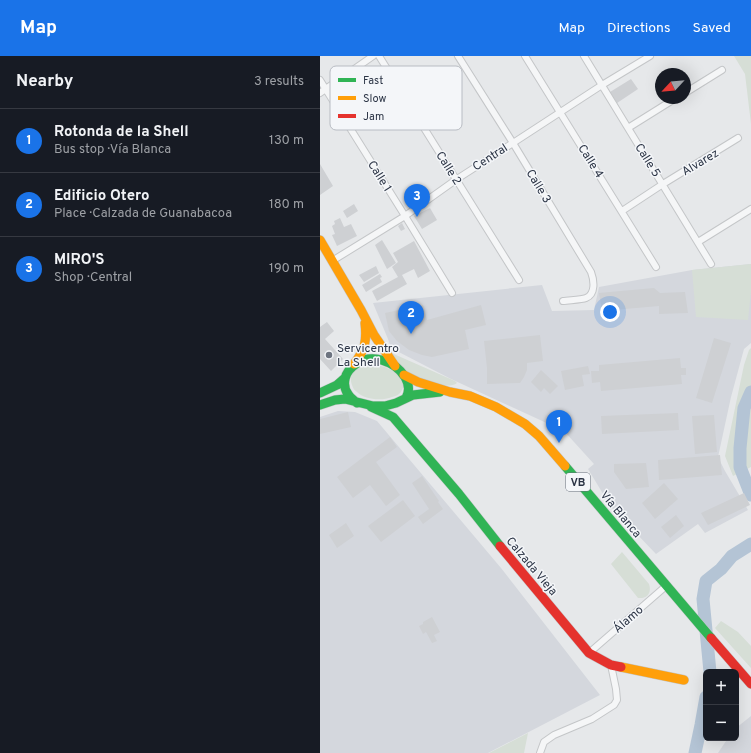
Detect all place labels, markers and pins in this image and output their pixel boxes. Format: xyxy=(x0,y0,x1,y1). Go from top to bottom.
pin: 3 xyxy=(404,184,430,217)
pin: 2 xyxy=(398,301,424,334)
place label: Servicentro La Shell xyxy=(337,341,399,371)
marker: Servicentro La Shell xyxy=(324,350,334,360)
pin: 1 xyxy=(546,410,572,443)

